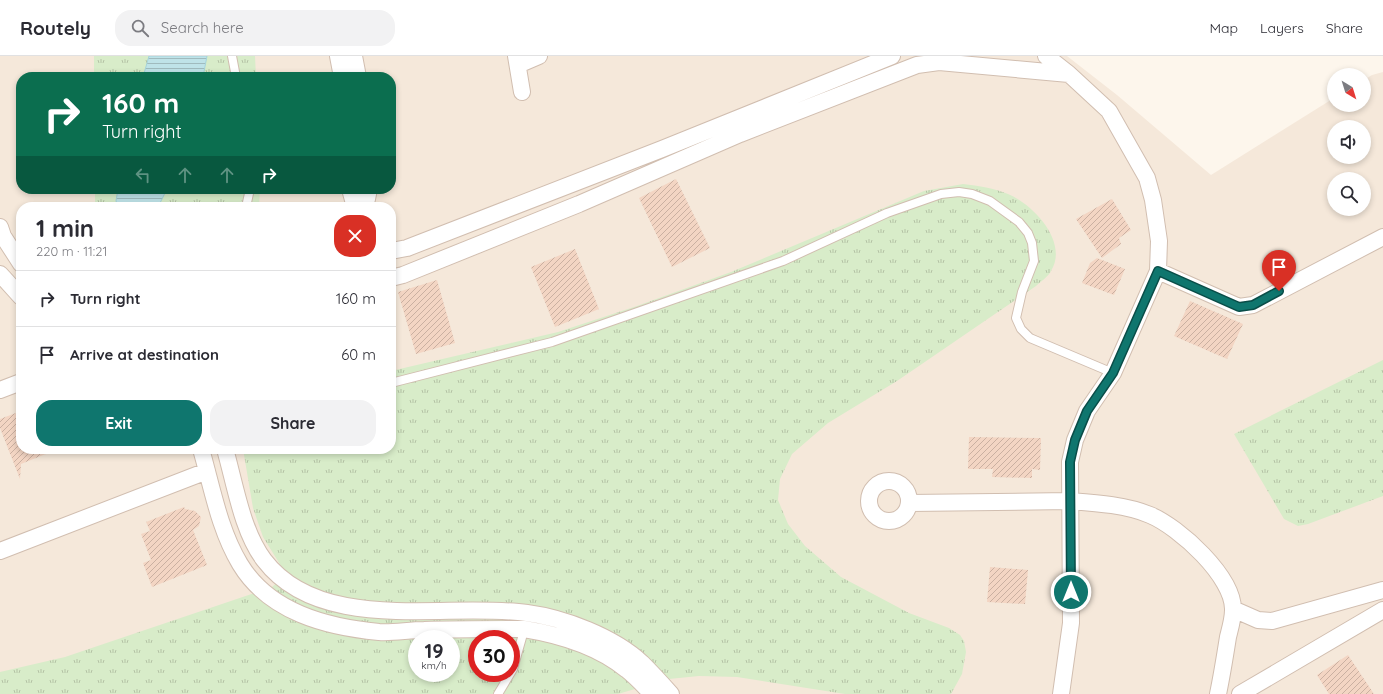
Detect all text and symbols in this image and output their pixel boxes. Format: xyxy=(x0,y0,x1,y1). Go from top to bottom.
search box xyxy=(115,10,395,46)
text: Routely xyxy=(20,16,91,40)
icon: search xyxy=(129,17,151,39)
text: Search here xyxy=(161,18,244,37)
text: Map xyxy=(1209,19,1238,37)
text: Layers xyxy=(1260,19,1304,37)
text: Share xyxy=(1326,19,1363,37)
north arrow xyxy=(1327,68,1371,112)
map controls xyxy=(1327,68,1371,216)
text: 160 m xyxy=(102,85,179,120)
icon: right xyxy=(36,88,88,140)
text: Turn right xyxy=(102,120,182,143)
button: sound xyxy=(1327,120,1371,164)
icon: left xyxy=(132,164,154,186)
icon: ahead xyxy=(174,164,196,186)
icon: ahead xyxy=(216,164,238,186)
icon: right xyxy=(258,164,280,186)
button: search xyxy=(1327,172,1371,216)
text: 1 min xyxy=(36,213,94,243)
button: close xyxy=(334,215,376,257)
text: 220 m · 11:21 xyxy=(36,243,107,259)
pin xyxy=(1262,250,1296,291)
icon: arrive xyxy=(1268,256,1290,278)
icon: right xyxy=(36,288,58,310)
text: Turn right xyxy=(70,289,141,308)
text: 160 m xyxy=(336,289,376,308)
icon: arrive xyxy=(36,344,58,366)
text: Arrive at destination xyxy=(70,345,219,364)
text: 60 m xyxy=(341,345,376,364)
button: Exit xyxy=(36,400,202,446)
button: Share xyxy=(210,400,376,446)
position arrow xyxy=(1050,571,1092,613)
speed limit sign: 30 xyxy=(468,630,520,682)
text: 19 xyxy=(424,638,444,663)
text: km/h xyxy=(421,659,447,672)

